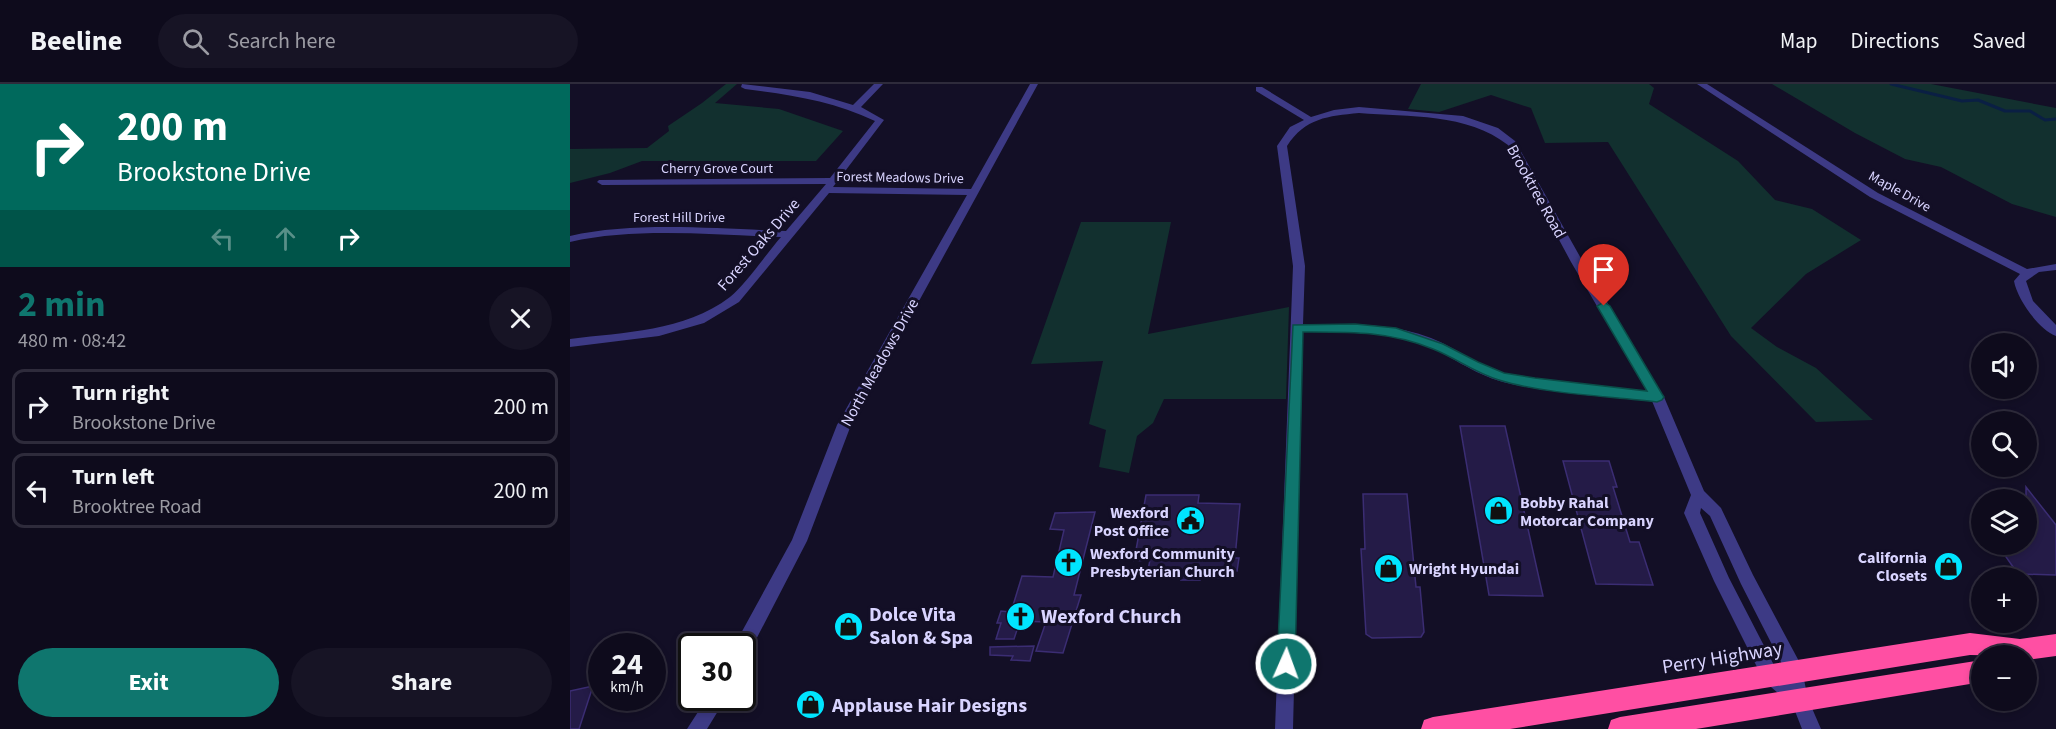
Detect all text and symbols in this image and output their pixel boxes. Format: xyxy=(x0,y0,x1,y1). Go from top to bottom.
search box xyxy=(158,14,578,68)
text: Beeline xyxy=(30,21,122,61)
icon: search xyxy=(179,25,212,58)
text: Search here xyxy=(227,25,336,57)
text: Map xyxy=(1780,26,1818,56)
text: Directions xyxy=(1851,26,1939,56)
text: Saved xyxy=(1972,26,2026,56)
text: 200 m xyxy=(117,97,228,157)
icon: right xyxy=(18,108,96,186)
street label: Brooktree Road xyxy=(1501,141,1571,242)
text: Brookstone Drive xyxy=(117,153,311,192)
street label: Cherry Grove Court xyxy=(661,159,773,179)
street label: Maple Drive xyxy=(1865,166,1934,217)
street label: Forest Meadows Drive xyxy=(836,167,964,189)
street label: Forest Oaks Drive xyxy=(712,194,805,296)
street label: Forest Hill Drive xyxy=(633,208,725,228)
icon: left xyxy=(206,222,239,255)
icon: ahead xyxy=(269,222,302,255)
icon: right xyxy=(332,222,365,255)
pin xyxy=(1578,244,1629,306)
icon: arrive xyxy=(1587,253,1620,286)
text: 2 min xyxy=(18,279,106,330)
button: close xyxy=(489,287,552,350)
street label: North Meadows Drive xyxy=(836,295,924,430)
text: 480 m · 08:42 xyxy=(18,327,126,355)
map controls xyxy=(1971,333,2037,711)
button: sound xyxy=(1971,333,2037,399)
text: Turn right xyxy=(72,377,169,409)
icon: right xyxy=(21,390,54,423)
text: 200 m xyxy=(494,391,549,423)
text: Brookstone Drive xyxy=(72,409,216,437)
button: search xyxy=(1971,411,2037,477)
text: Turn left xyxy=(72,461,154,493)
icon: left xyxy=(21,474,54,507)
text: 200 m xyxy=(494,475,549,507)
button: layers xyxy=(1971,489,2037,555)
place label: Bobby Rahal Motorcar Company xyxy=(1520,492,1654,532)
text: Brooktree Road xyxy=(72,493,202,521)
shop icon: Bobby Rahal Motorcar Company xyxy=(1483,495,1515,527)
place label: Wexford Post Office xyxy=(1094,502,1169,542)
public building icon: Wexford Post Office xyxy=(1174,505,1206,537)
place label: Wexford Community Presbyterian Church xyxy=(1090,543,1235,583)
church icon: Wexford Community Presbyterian Church xyxy=(1053,546,1085,578)
place label: California Closets xyxy=(1858,547,1927,587)
shop icon: California Closets xyxy=(1932,550,1964,582)
shop icon: Wright Hyundai xyxy=(1372,552,1404,584)
place label: Wright Hyundai xyxy=(1409,558,1519,580)
button: + xyxy=(1971,567,2037,633)
church icon: Wexford Church xyxy=(1004,600,1036,632)
place label: Dolce Vita Salon & Spa xyxy=(869,601,973,652)
place label: Wexford Church xyxy=(1041,603,1181,631)
shop icon: Dolce Vita Salon & Spa xyxy=(832,610,864,642)
position arrow xyxy=(1254,632,1318,696)
speed limit sign: 30 xyxy=(678,633,756,711)
street label: Perry Highway xyxy=(1660,635,1785,681)
text: 24 xyxy=(611,643,643,686)
button: − xyxy=(1971,645,2037,711)
button: Exit xyxy=(18,648,279,717)
button: Share xyxy=(291,648,552,717)
text: km/h xyxy=(610,677,644,698)
shop icon: Applause Hair Designs xyxy=(795,689,827,721)
place label: Applause Hair Designs xyxy=(831,692,1027,720)

